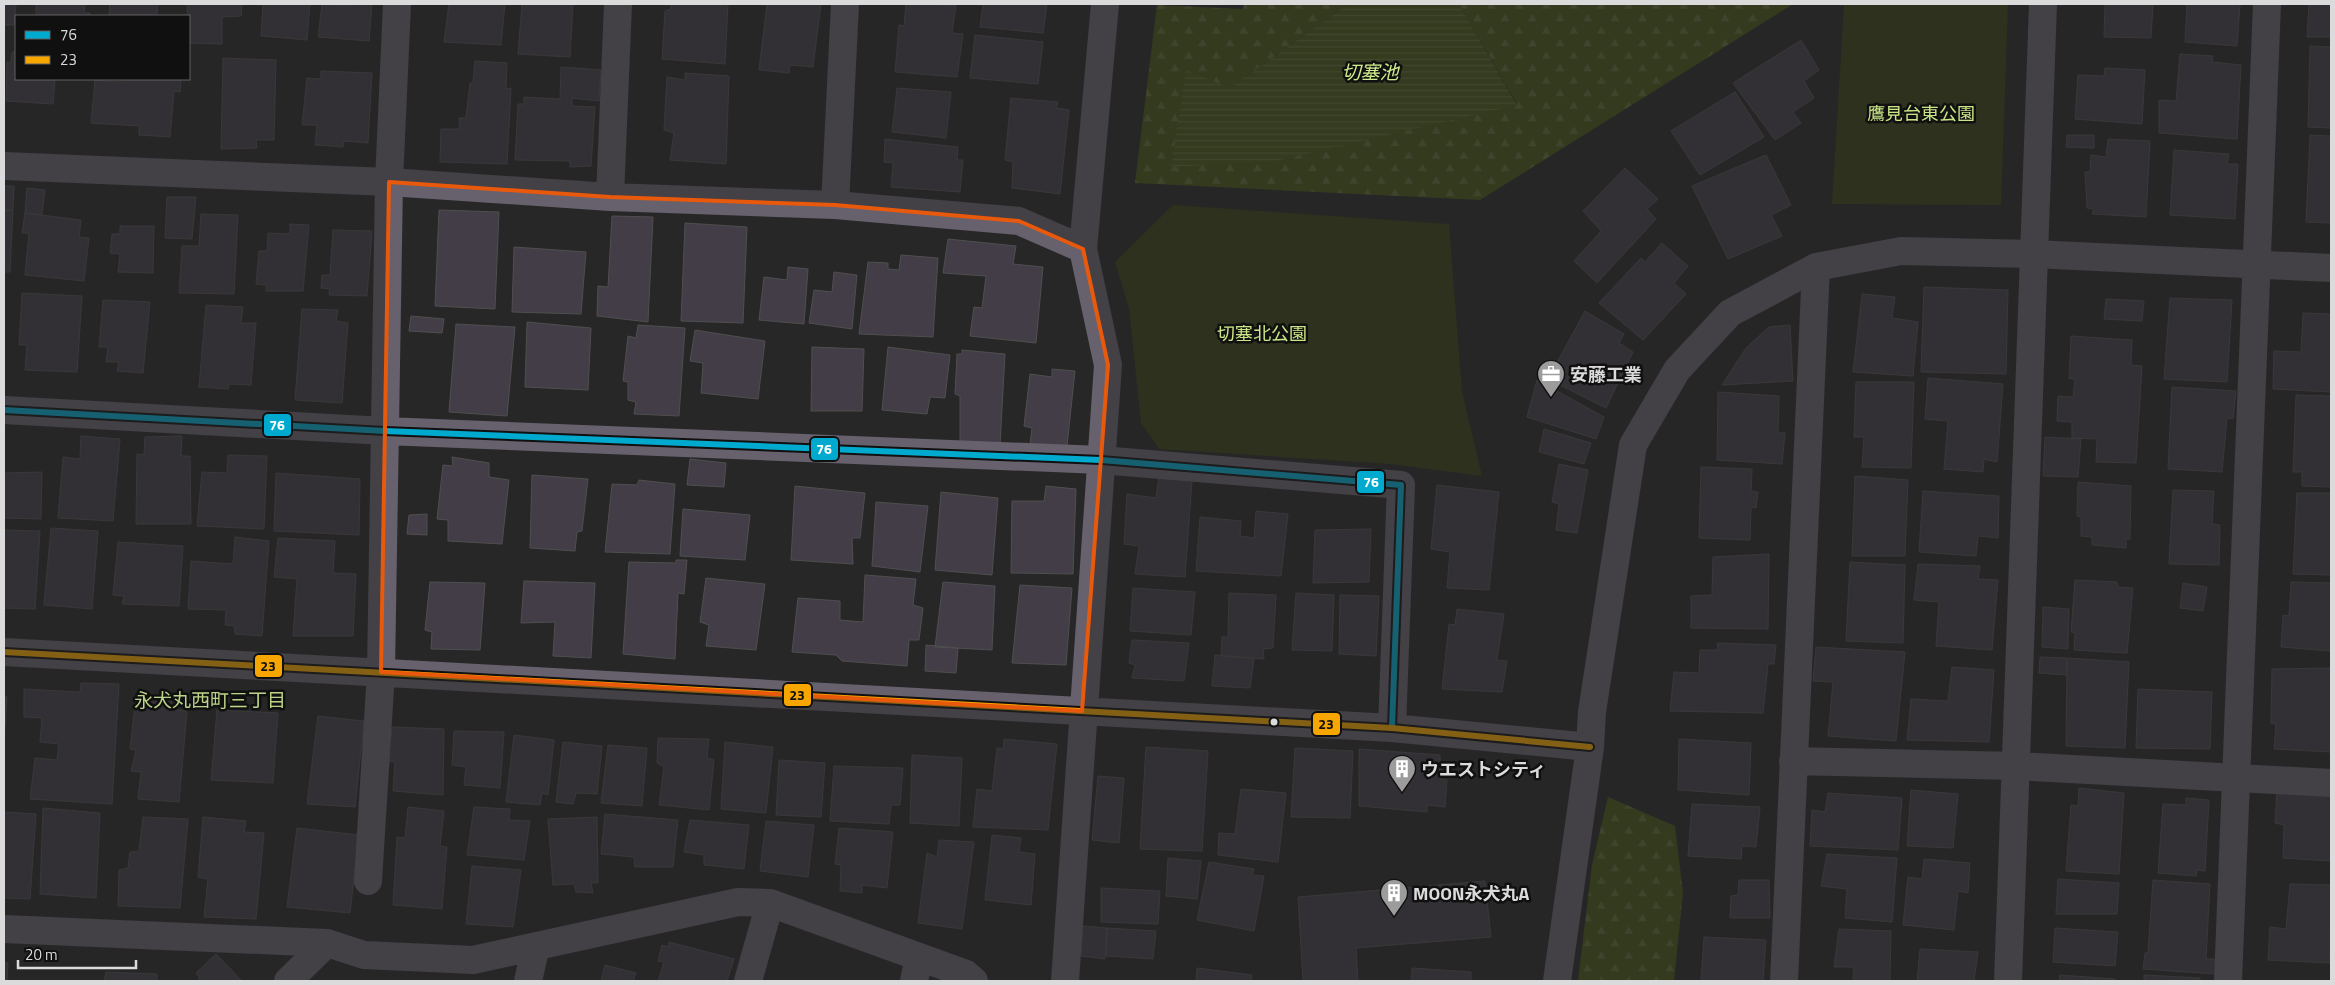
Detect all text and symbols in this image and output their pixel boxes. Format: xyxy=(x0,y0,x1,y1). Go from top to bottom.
legend xyxy=(15,15,190,80)
text: 76 xyxy=(60,23,77,46)
text: 23 xyxy=(60,48,77,71)
water label: 切塞池 xyxy=(1341,57,1400,86)
park label: 鷹見台東公園 xyxy=(1867,100,1975,127)
park label: 切塞北公園 xyxy=(1217,320,1307,347)
office icon: 安藤工業 xyxy=(1536,359,1566,398)
place label: 安藤工業 xyxy=(1570,361,1642,388)
line badge: 76 xyxy=(263,413,292,437)
text: 76 xyxy=(269,414,285,435)
line badge: 76 xyxy=(810,437,839,461)
text: 76 xyxy=(816,438,832,459)
line badge: 76 xyxy=(1356,470,1385,494)
text: 76 xyxy=(1363,471,1379,492)
line badge: 23 xyxy=(254,654,283,678)
text: 23 xyxy=(260,655,276,676)
line badge: 23 xyxy=(783,683,812,707)
text: 23 xyxy=(789,684,805,705)
district label: 永犬丸西町三丁目 xyxy=(134,685,286,714)
line badge: 23 xyxy=(1312,712,1341,736)
text: 23 xyxy=(1318,713,1334,734)
unlabelled marker xyxy=(1269,717,1279,727)
building icon: ウエストシティ xyxy=(1387,754,1417,793)
place label: ウエストシティ xyxy=(1421,756,1546,783)
building icon: MOON永犬丸A xyxy=(1379,878,1409,917)
place label: MOON永犬丸A xyxy=(1413,880,1529,907)
scale bar xyxy=(18,938,135,970)
text: 20 m xyxy=(25,943,58,966)

